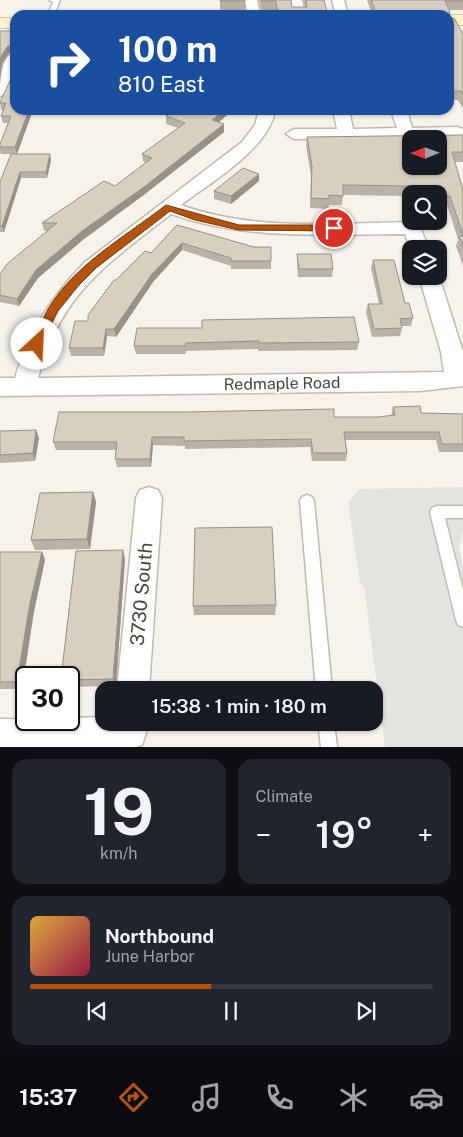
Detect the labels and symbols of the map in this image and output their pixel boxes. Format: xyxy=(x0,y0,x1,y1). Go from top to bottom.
north arrow xyxy=(402,130,448,175)
pin xyxy=(313,207,355,249)
position arrow xyxy=(10.0,317,62.0,369)
street label: Redmaple Road xyxy=(224,373,340,394)
street label: 3730 South xyxy=(126,541,156,647)
speed limit sign: 30 xyxy=(15,666,80,731)

